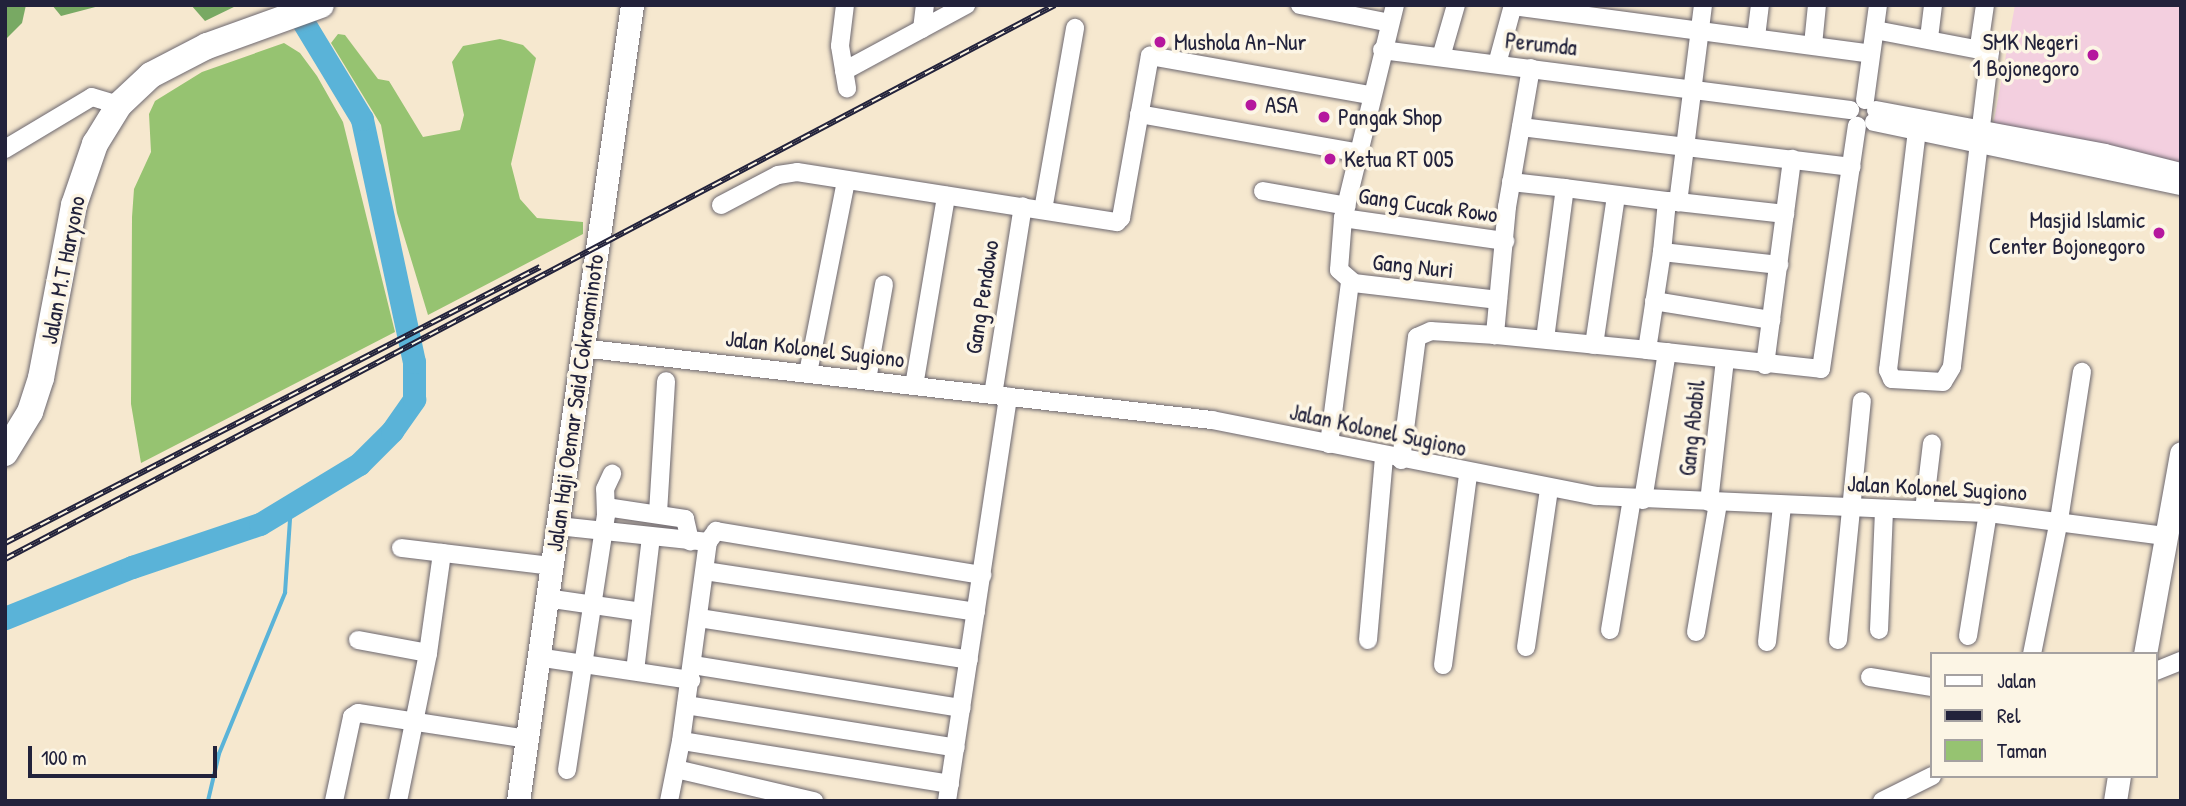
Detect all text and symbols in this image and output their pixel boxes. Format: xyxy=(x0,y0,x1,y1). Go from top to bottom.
street label: Perumda xyxy=(1504,27,1578,61)
place label: Mushola An-Nur xyxy=(1174,28,1306,56)
place label: SMK Negeri 1 Bojonegoro xyxy=(1973,28,2079,82)
marker: Mushola An-Nur xyxy=(1152,34,1168,50)
marker: SMK Negeri 1 Bojonegoro xyxy=(2085,47,2101,63)
place label: ASA xyxy=(1265,91,1298,119)
marker: ASA xyxy=(1243,97,1259,113)
place label: Pangak Shop xyxy=(1338,103,1442,131)
marker: Pangak Shop xyxy=(1316,109,1332,125)
place label: Ketua RT 005 xyxy=(1344,145,1453,173)
marker: Ketua RT 005 xyxy=(1322,151,1338,167)
street label: Gang Cucak Rowo xyxy=(1357,182,1499,228)
street label: Jalan M.T Haryono xyxy=(35,194,91,346)
place label: Masjid Islamic Center Bojonegoro xyxy=(1989,206,2145,260)
marker: Masjid Islamic Center Bojonegoro xyxy=(2151,225,2167,241)
street label: Gang Pendowo xyxy=(959,238,1005,356)
street label: Gang Nuri xyxy=(1371,248,1455,284)
street label: Jalan Haji Oemar Said Cokroaminoto xyxy=(540,253,610,553)
street label: Jalan Kolonel Sugiono xyxy=(724,324,906,374)
street label: Gang Ababil xyxy=(1673,379,1711,477)
street label: Jalan Kolonel Sugiono xyxy=(1287,398,1469,462)
street label: Jalan Kolonel Sugiono xyxy=(1846,470,2028,506)
legend xyxy=(1930,652,2158,778)
text: Jalan xyxy=(1997,666,2036,695)
text: Rel xyxy=(1997,701,2020,730)
scale bar xyxy=(32,732,220,776)
text: Taman xyxy=(1997,736,2047,765)
text: 100 m xyxy=(41,743,87,772)

